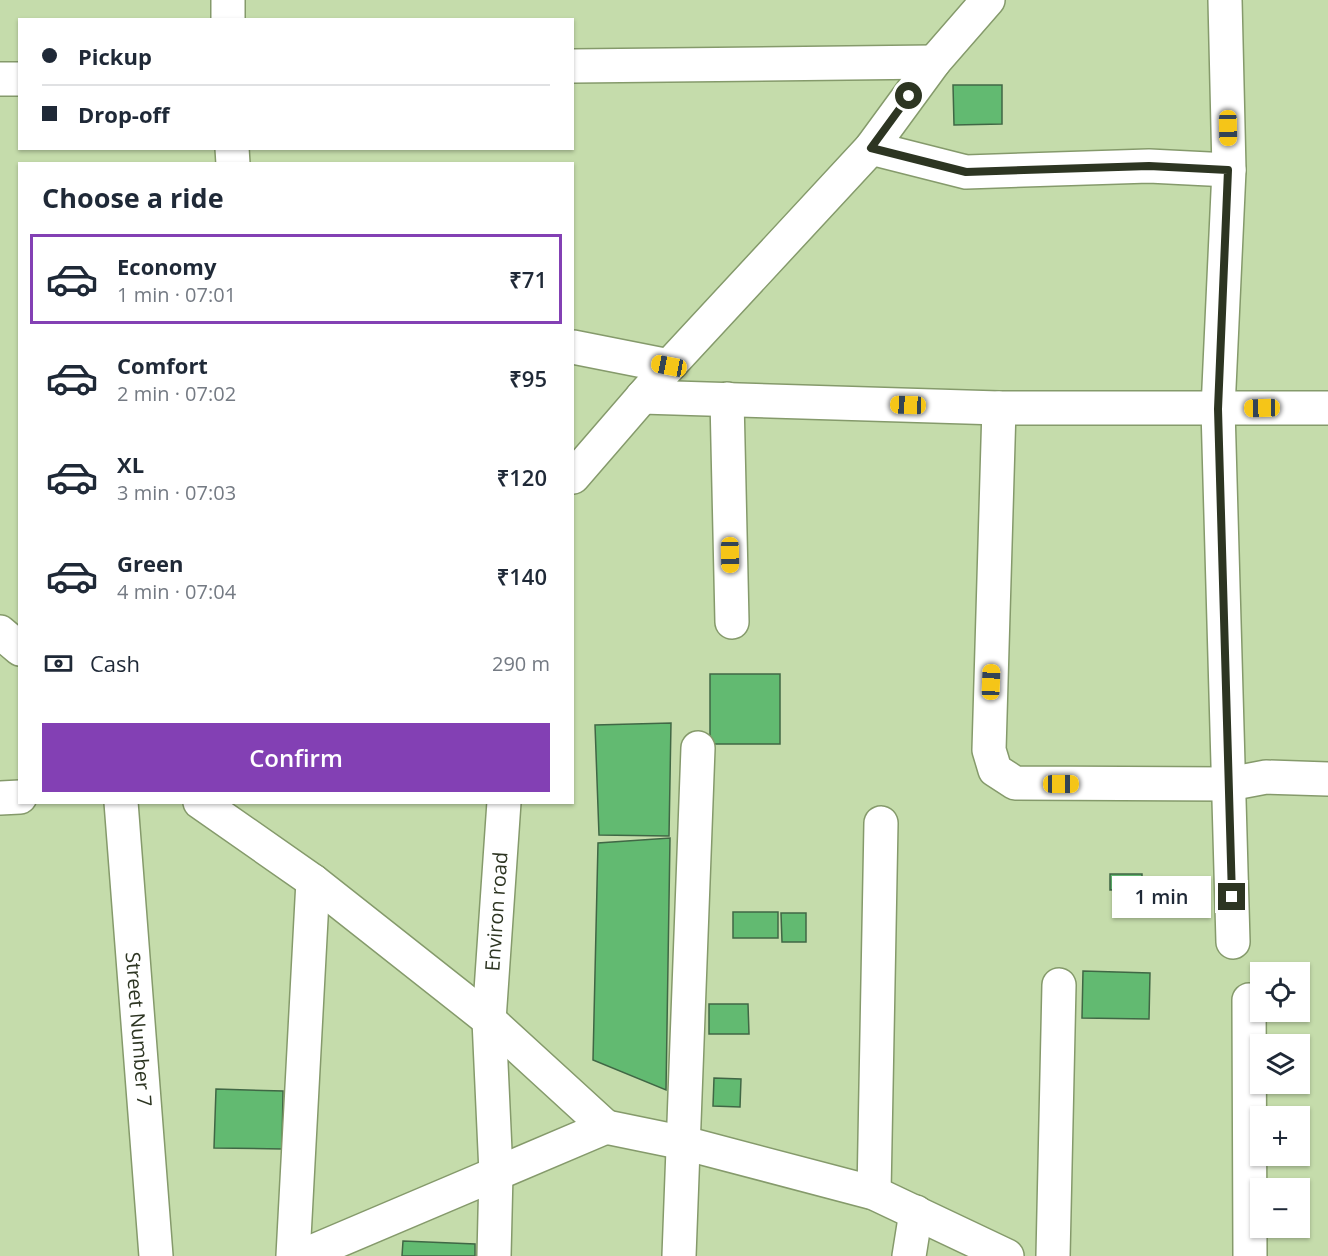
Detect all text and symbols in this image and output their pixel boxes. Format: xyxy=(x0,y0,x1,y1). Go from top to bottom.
text: Pickup xyxy=(78,41,152,71)
route start xyxy=(895,82,922,109)
text: Drop-off xyxy=(78,99,170,129)
car xyxy=(1219,110,1237,146)
text: Choose a ride xyxy=(42,179,224,216)
text: Economy xyxy=(117,251,216,281)
icon: car xyxy=(45,252,99,306)
text: ₹71 xyxy=(509,264,547,294)
text: 1 min · 07:01 xyxy=(117,281,236,308)
text: Comfort xyxy=(117,350,208,380)
icon: car xyxy=(45,351,99,405)
car xyxy=(650,354,688,378)
text: ₹95 xyxy=(509,363,547,393)
text: 2 min · 07:02 xyxy=(117,380,236,407)
car xyxy=(890,395,926,415)
car xyxy=(1244,399,1280,417)
text: XL xyxy=(117,449,144,479)
icon: car xyxy=(45,450,99,504)
text: ₹120 xyxy=(497,462,547,492)
text: 3 min · 07:03 xyxy=(117,479,236,506)
car xyxy=(721,537,739,573)
text: Green xyxy=(117,548,183,578)
icon: car xyxy=(45,549,99,603)
text: ₹140 xyxy=(497,561,547,591)
text: 4 min · 07:04 xyxy=(117,578,236,605)
icon: cash xyxy=(42,647,75,680)
text: Cash xyxy=(90,648,140,678)
text: 290 m xyxy=(492,650,550,677)
car xyxy=(981,664,1001,700)
button: Confirm xyxy=(42,723,550,792)
car xyxy=(1043,775,1079,793)
street label: Environ road xyxy=(478,851,514,972)
callout: 1 min xyxy=(1112,876,1211,918)
text: 1 min xyxy=(1135,883,1189,910)
route end xyxy=(1218,883,1245,910)
street label: Street Number 7 xyxy=(120,951,158,1108)
map controls xyxy=(1250,962,1310,1238)
button: locate xyxy=(1250,962,1310,1022)
button: layers xyxy=(1250,1034,1310,1094)
button: + xyxy=(1250,1106,1310,1166)
button: − xyxy=(1250,1178,1310,1238)

